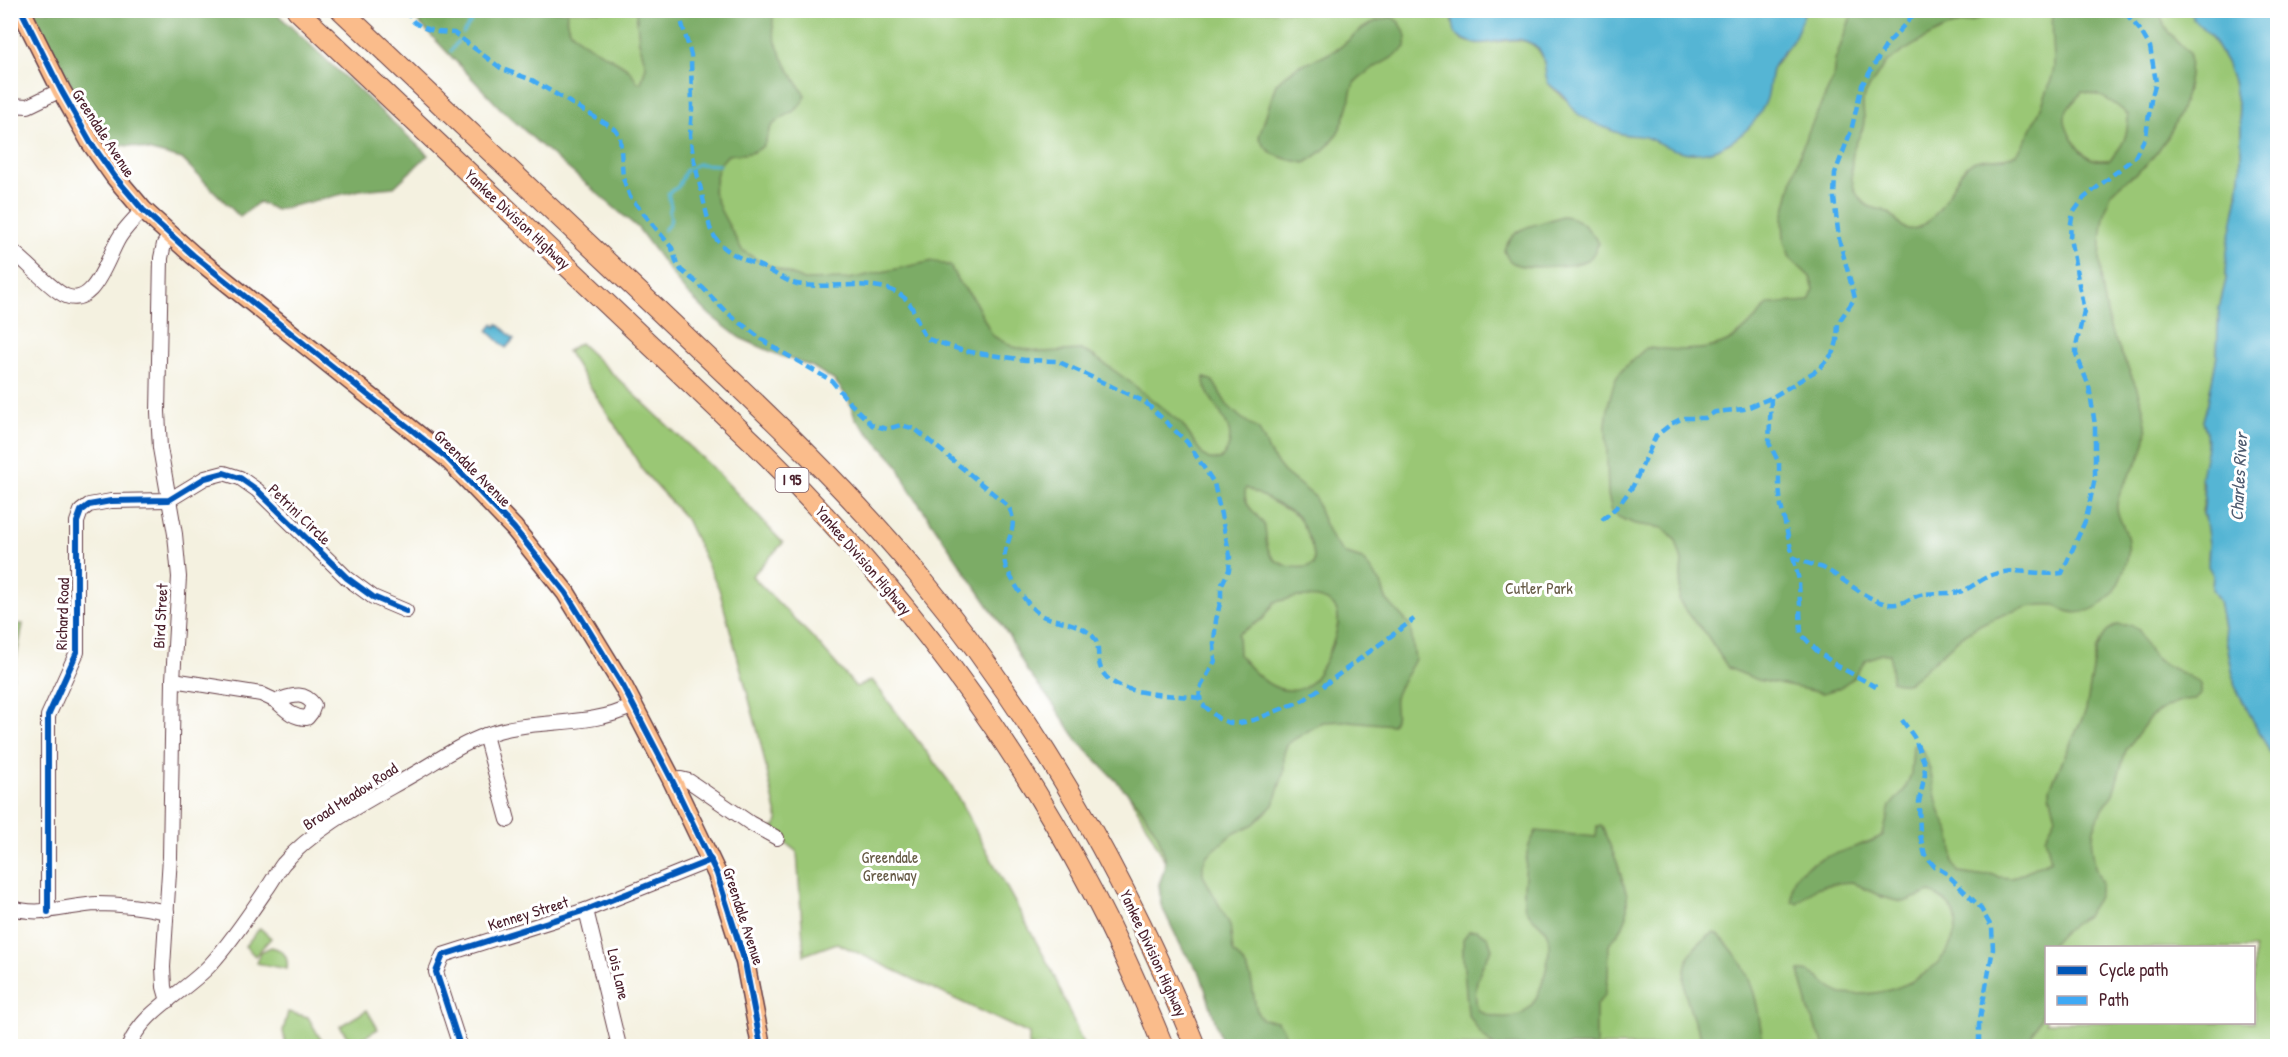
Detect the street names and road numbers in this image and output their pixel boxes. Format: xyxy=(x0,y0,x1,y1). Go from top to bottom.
street label: Greendale Avenue xyxy=(67,85,141,182)
street label: Yankee Division Highway xyxy=(460,164,576,274)
street label: Greendale Avenue xyxy=(429,424,517,512)
road number: I 95 xyxy=(776,468,808,492)
street label: Petrini Circle xyxy=(264,479,337,550)
street label: Yankee Division Highway xyxy=(811,501,917,619)
street label: Richard Road xyxy=(50,577,74,651)
street label: Bird Street xyxy=(147,582,173,649)
street label: Broad Meadow Road xyxy=(298,757,402,835)
street label: Greendale Avenue xyxy=(718,864,770,968)
street label: Yankee Division Highway xyxy=(1115,886,1193,1020)
street label: Kenney Street xyxy=(485,890,572,936)
street label: Lois Lane xyxy=(602,946,636,1002)

